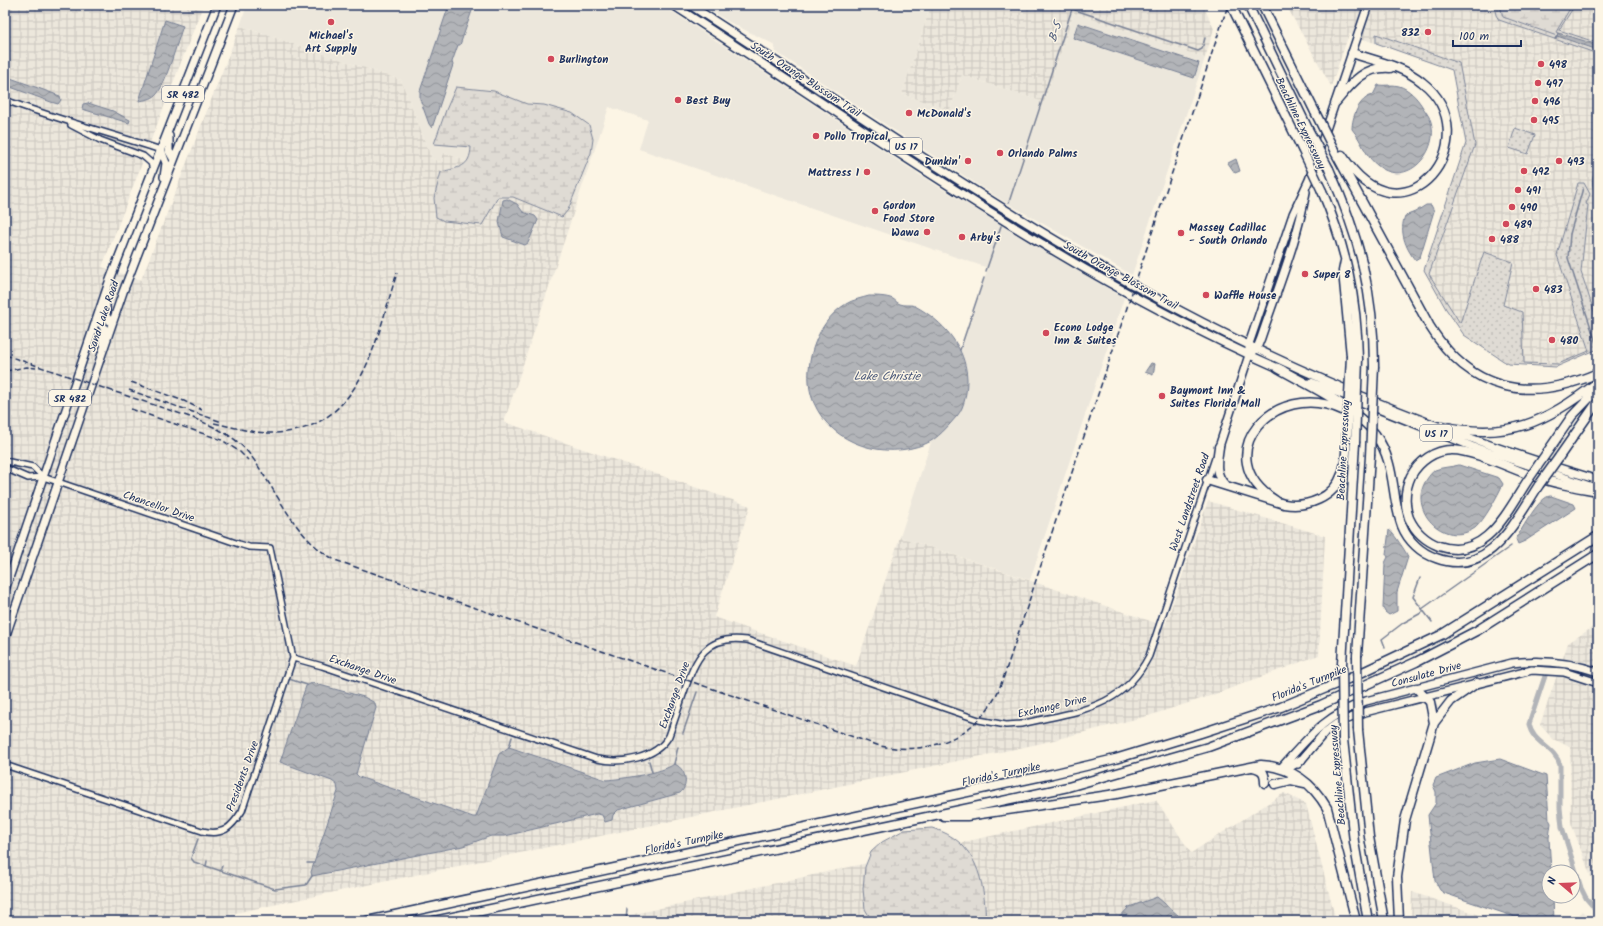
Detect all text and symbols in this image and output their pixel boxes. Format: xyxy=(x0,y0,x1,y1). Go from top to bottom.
marker: Michael's Art Supply xyxy=(326,17,336,27)
water label: B-5 xyxy=(1043,17,1069,44)
scale bar xyxy=(1453,22,1521,48)
place label: 832 xyxy=(1401,24,1420,42)
place label: Michael's Art Supply xyxy=(305,27,357,58)
marker: 832 xyxy=(1423,27,1433,37)
text: 100 m xyxy=(1459,27,1490,46)
street label: South Orange Blossom Trail xyxy=(747,37,865,123)
place label: Burlington xyxy=(559,51,608,69)
marker: Burlington xyxy=(546,54,556,64)
place label: 498 xyxy=(1549,56,1568,74)
marker: 498 xyxy=(1536,59,1546,69)
street label: Beachline Expressway xyxy=(1270,74,1331,173)
place label: 497 xyxy=(1546,75,1564,93)
marker: 497 xyxy=(1533,78,1543,88)
road number: SR 482 xyxy=(162,86,204,102)
place label: Best Buy xyxy=(686,92,731,110)
place label: 496 xyxy=(1543,93,1561,111)
marker: Best Buy xyxy=(673,95,683,105)
marker: 496 xyxy=(1530,96,1540,106)
place label: McDonald's xyxy=(917,105,972,123)
marker: McDonald's xyxy=(904,108,914,118)
place label: 495 xyxy=(1542,112,1561,130)
marker: 495 xyxy=(1529,115,1539,125)
place label: Pollo Tropical xyxy=(824,128,888,146)
marker: Pollo Tropical xyxy=(811,131,821,141)
road number: US 17 xyxy=(890,138,922,154)
place label: Orlando Palms xyxy=(1008,145,1078,163)
marker: Orlando Palms xyxy=(995,148,1005,158)
place label: Dunkin' xyxy=(924,153,961,171)
place label: 493 xyxy=(1567,153,1585,171)
marker: Dunkin' xyxy=(963,156,973,166)
marker: 493 xyxy=(1554,156,1564,166)
place label: 492 xyxy=(1532,163,1550,181)
place label: Mattress 1 xyxy=(808,164,860,182)
marker: 492 xyxy=(1519,166,1529,176)
marker: Mattress 1 xyxy=(862,167,872,177)
place label: 491 xyxy=(1526,182,1542,200)
marker: 491 xyxy=(1513,185,1523,195)
place label: Gordon Food Store xyxy=(883,197,935,228)
place label: 490 xyxy=(1520,199,1538,217)
marker: 490 xyxy=(1507,202,1517,212)
marker: Gordon Food Store xyxy=(870,206,880,216)
place label: 489 xyxy=(1514,216,1532,234)
place label: Massey Cadillac - South Orlando xyxy=(1189,219,1267,250)
marker: 489 xyxy=(1501,219,1511,229)
place label: Wawa xyxy=(891,224,919,242)
marker: Wawa xyxy=(922,227,932,237)
marker: Massey Cadillac - South Orlando xyxy=(1176,228,1186,238)
place label: Arby's xyxy=(970,229,1001,247)
place label: 488 xyxy=(1500,231,1519,249)
marker: Arby's xyxy=(957,232,967,242)
marker: 488 xyxy=(1487,234,1497,244)
street label: South Orange Blossom Trail xyxy=(1060,237,1182,315)
place label: Super 8 xyxy=(1313,266,1351,284)
marker: Super 8 xyxy=(1300,269,1310,279)
street label: Sand Lake Road xyxy=(83,278,125,354)
place label: 483 xyxy=(1544,281,1563,299)
marker: 483 xyxy=(1531,284,1541,294)
place label: Waffle House xyxy=(1214,287,1277,305)
marker: Waffle House xyxy=(1201,290,1211,300)
place label: Econo Lodge Inn & Suites xyxy=(1054,319,1117,350)
marker: Econo Lodge Inn & Suites xyxy=(1041,328,1051,338)
place label: 480 xyxy=(1560,332,1578,350)
marker: 480 xyxy=(1547,335,1557,345)
water label: Lake Christie xyxy=(854,367,922,386)
place label: Baymont Inn & Suites Florida Mall xyxy=(1170,382,1260,413)
road number: SR 482 xyxy=(49,390,91,406)
marker: Baymont Inn & Suites Florida Mall xyxy=(1157,391,1167,401)
street label: Beachline Expressway xyxy=(1332,399,1356,501)
road number: US 17 xyxy=(1420,425,1452,441)
street label: West Landstreet Road xyxy=(1165,450,1215,554)
street label: Chancellor Drive xyxy=(120,486,197,528)
street label: Exchange Drive xyxy=(326,650,399,690)
street label: Consulate Drive xyxy=(1389,657,1463,693)
street label: Exchange Drive xyxy=(654,659,695,732)
street label: Florida's Turnpike xyxy=(1269,661,1350,707)
street label: Exchange Drive xyxy=(1016,690,1089,724)
street label: Beachline Expressway xyxy=(1325,723,1351,826)
street label: Presidents Drive xyxy=(222,738,264,814)
street label: Florida's Turnpike xyxy=(960,758,1042,792)
street label: Florida's Turnpike xyxy=(643,826,725,860)
north arrow xyxy=(1541,864,1581,904)
text: N xyxy=(1543,875,1562,887)

